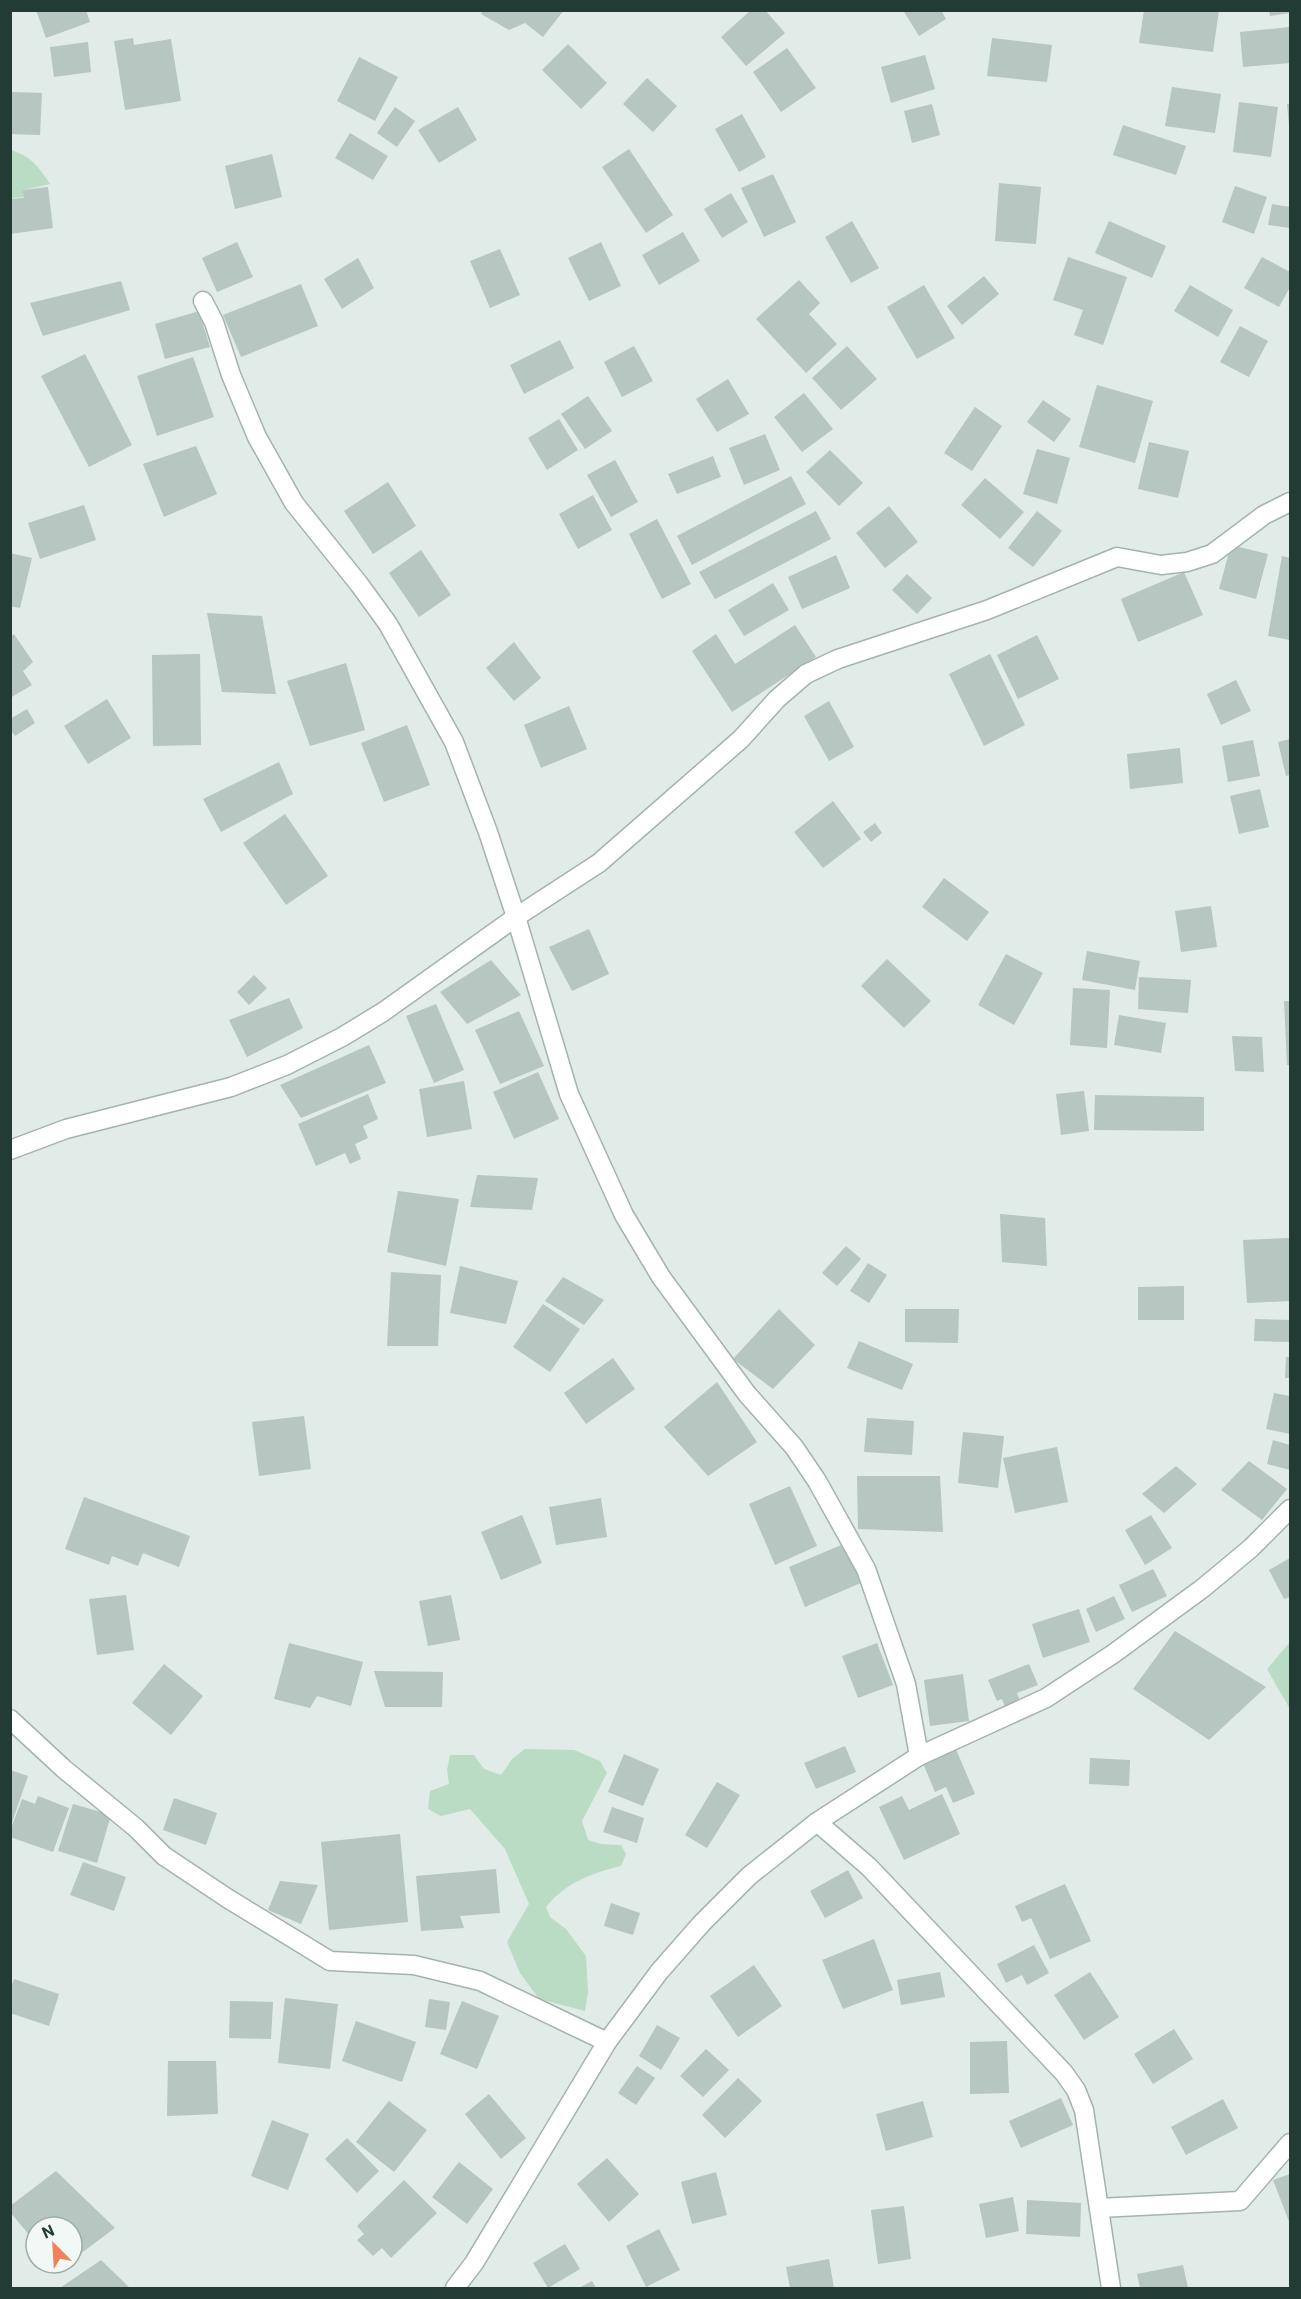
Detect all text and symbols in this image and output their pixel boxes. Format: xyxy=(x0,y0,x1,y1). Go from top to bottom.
north arrow xyxy=(24,2215,84,2275)
text: N xyxy=(39,2221,57,2243)

